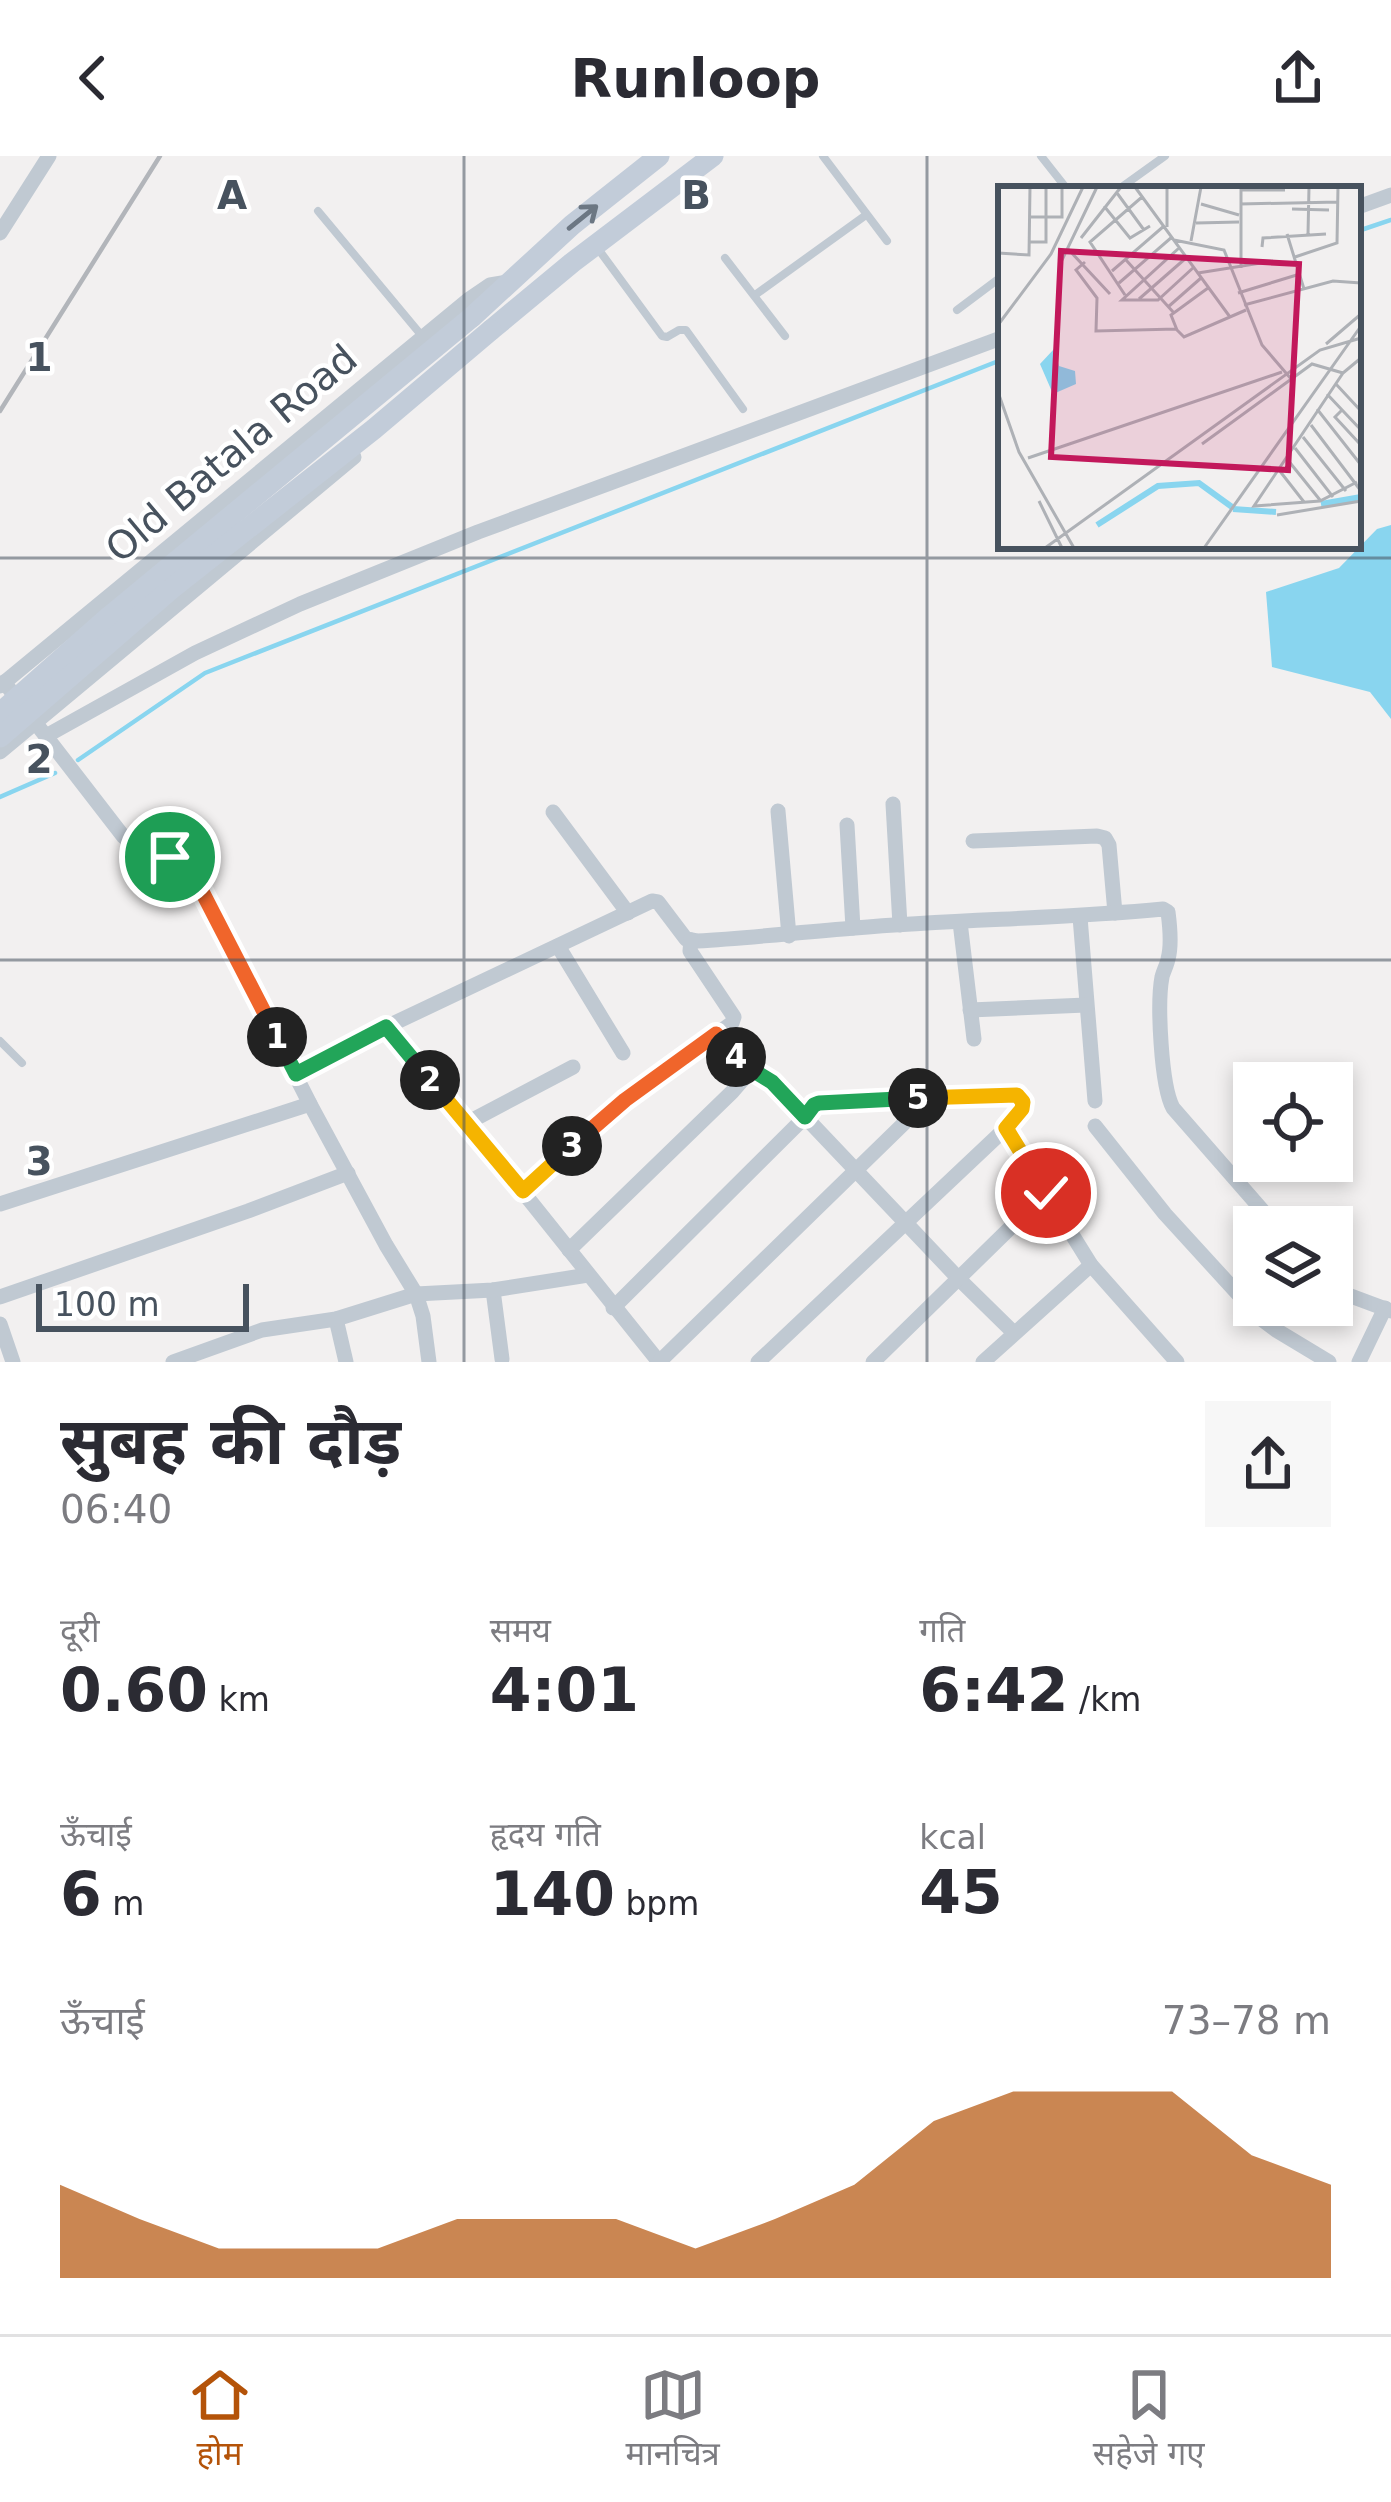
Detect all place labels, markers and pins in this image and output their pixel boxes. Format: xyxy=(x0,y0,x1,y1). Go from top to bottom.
pin xyxy=(119,806,221,908)
pin: 1 xyxy=(247,1007,307,1067)
pin: 4 xyxy=(706,1027,766,1087)
pin: 2 xyxy=(400,1050,460,1110)
pin: 5 xyxy=(888,1068,948,1128)
pin: 3 xyxy=(542,1116,602,1176)
pin xyxy=(995,1142,1097,1244)

